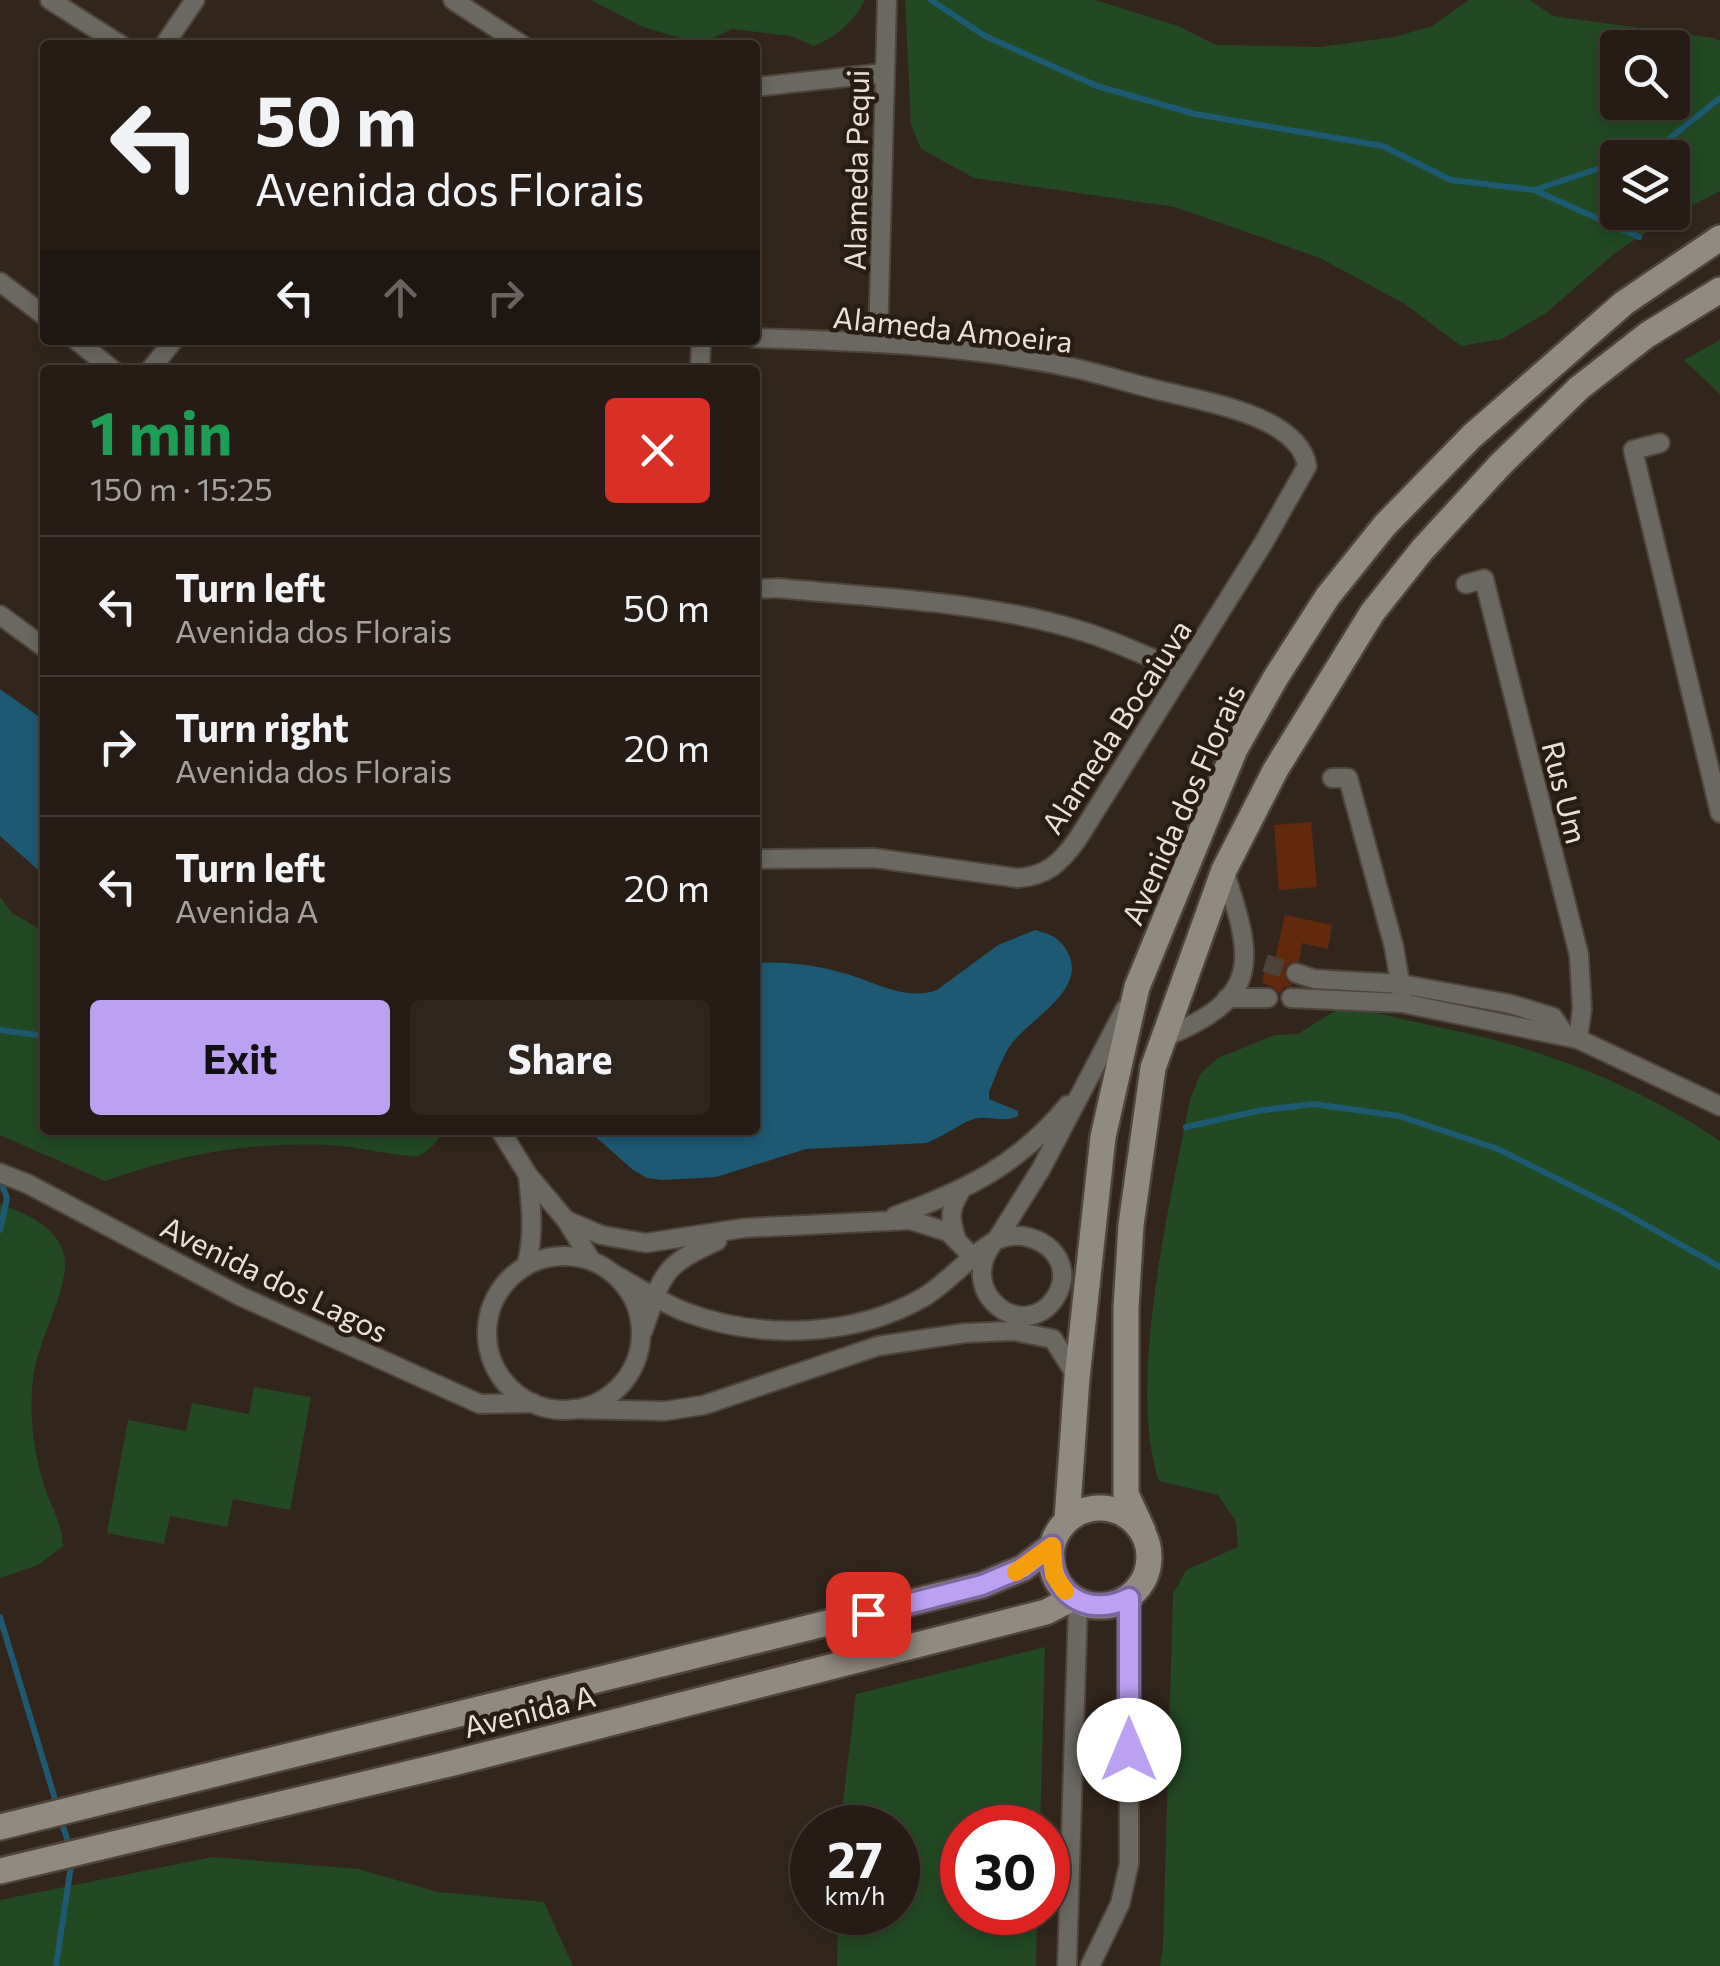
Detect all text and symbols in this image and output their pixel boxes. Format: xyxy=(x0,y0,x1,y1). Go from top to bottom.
map controls xyxy=(1600,30,1690,230)
button: search xyxy=(1600,30,1690,120)
street label: Alameda Pequi xyxy=(835,69,875,271)
text: 50 m xyxy=(255,75,417,160)
icon: left xyxy=(90,80,220,210)
button: layers xyxy=(1600,140,1690,230)
text: Avenida dos Florais xyxy=(255,160,645,215)
icon: left xyxy=(268,270,323,325)
icon: ahead xyxy=(373,270,428,325)
icon: right xyxy=(478,270,533,325)
street label: Alameda Amoeira xyxy=(831,297,1075,359)
text: 1 min xyxy=(90,394,232,467)
button: close xyxy=(605,398,710,503)
text: 150 m · 15:25 xyxy=(90,468,273,508)
text: Turn left xyxy=(175,563,326,610)
icon: left xyxy=(90,579,145,634)
text: 50 m xyxy=(623,583,710,630)
text: Avenida dos Florais xyxy=(175,610,452,650)
street label: Alameda Bocaiuva xyxy=(1032,612,1198,840)
street label: Avenida dos Florais xyxy=(1112,678,1252,930)
text: Turn right xyxy=(175,703,349,750)
icon: right xyxy=(90,719,145,774)
text: 20 m xyxy=(624,723,710,770)
street label: Rus Um xyxy=(1535,737,1597,847)
text: Avenida dos Florais xyxy=(175,750,452,790)
text: Turn left xyxy=(175,843,326,890)
icon: left xyxy=(90,859,145,914)
text: 20 m xyxy=(624,863,710,910)
text: Avenida A xyxy=(175,890,319,930)
button: Exit xyxy=(90,1000,390,1115)
button: Share xyxy=(410,1000,710,1115)
street label: Avenida dos Lagos xyxy=(155,1207,395,1349)
pin xyxy=(826,1572,911,1657)
icon: arrive xyxy=(841,1587,896,1642)
street label: Avenida A xyxy=(459,1676,599,1744)
position arrow xyxy=(1077,1698,1181,1802)
speed limit sign: 30 xyxy=(940,1805,1070,1935)
text: 27 xyxy=(827,1827,883,1888)
text: km/h xyxy=(825,1880,885,1910)

